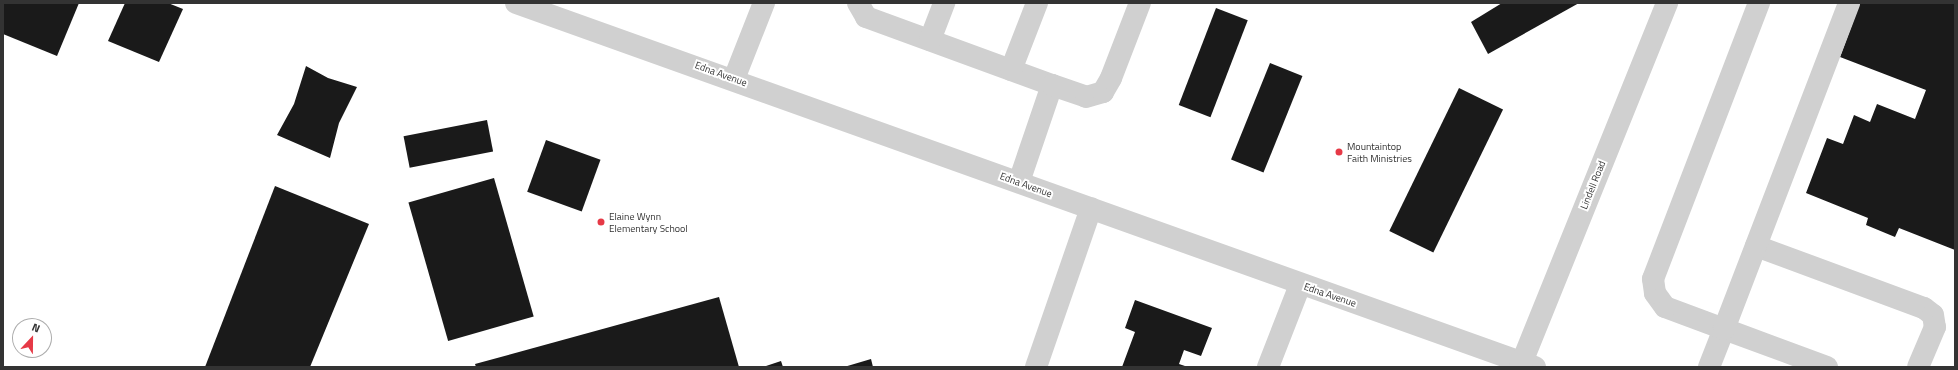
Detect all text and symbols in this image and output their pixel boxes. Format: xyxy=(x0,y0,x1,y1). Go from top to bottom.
street label: Edna Avenue xyxy=(693,59,749,89)
place label: Mountaintop Faith Ministries xyxy=(1347,140,1412,164)
marker: Mountaintop Faith Ministries xyxy=(1334,147,1344,157)
street label: Lindell Road xyxy=(1578,159,1608,211)
street label: Edna Avenue xyxy=(998,170,1054,200)
place label: Elaine Wynn Elementary School xyxy=(609,210,688,234)
marker: Elaine Wynn Elementary School xyxy=(596,217,606,227)
street label: Edna Avenue xyxy=(1302,280,1358,310)
north arrow xyxy=(12,318,52,358)
text: N xyxy=(30,319,43,337)

